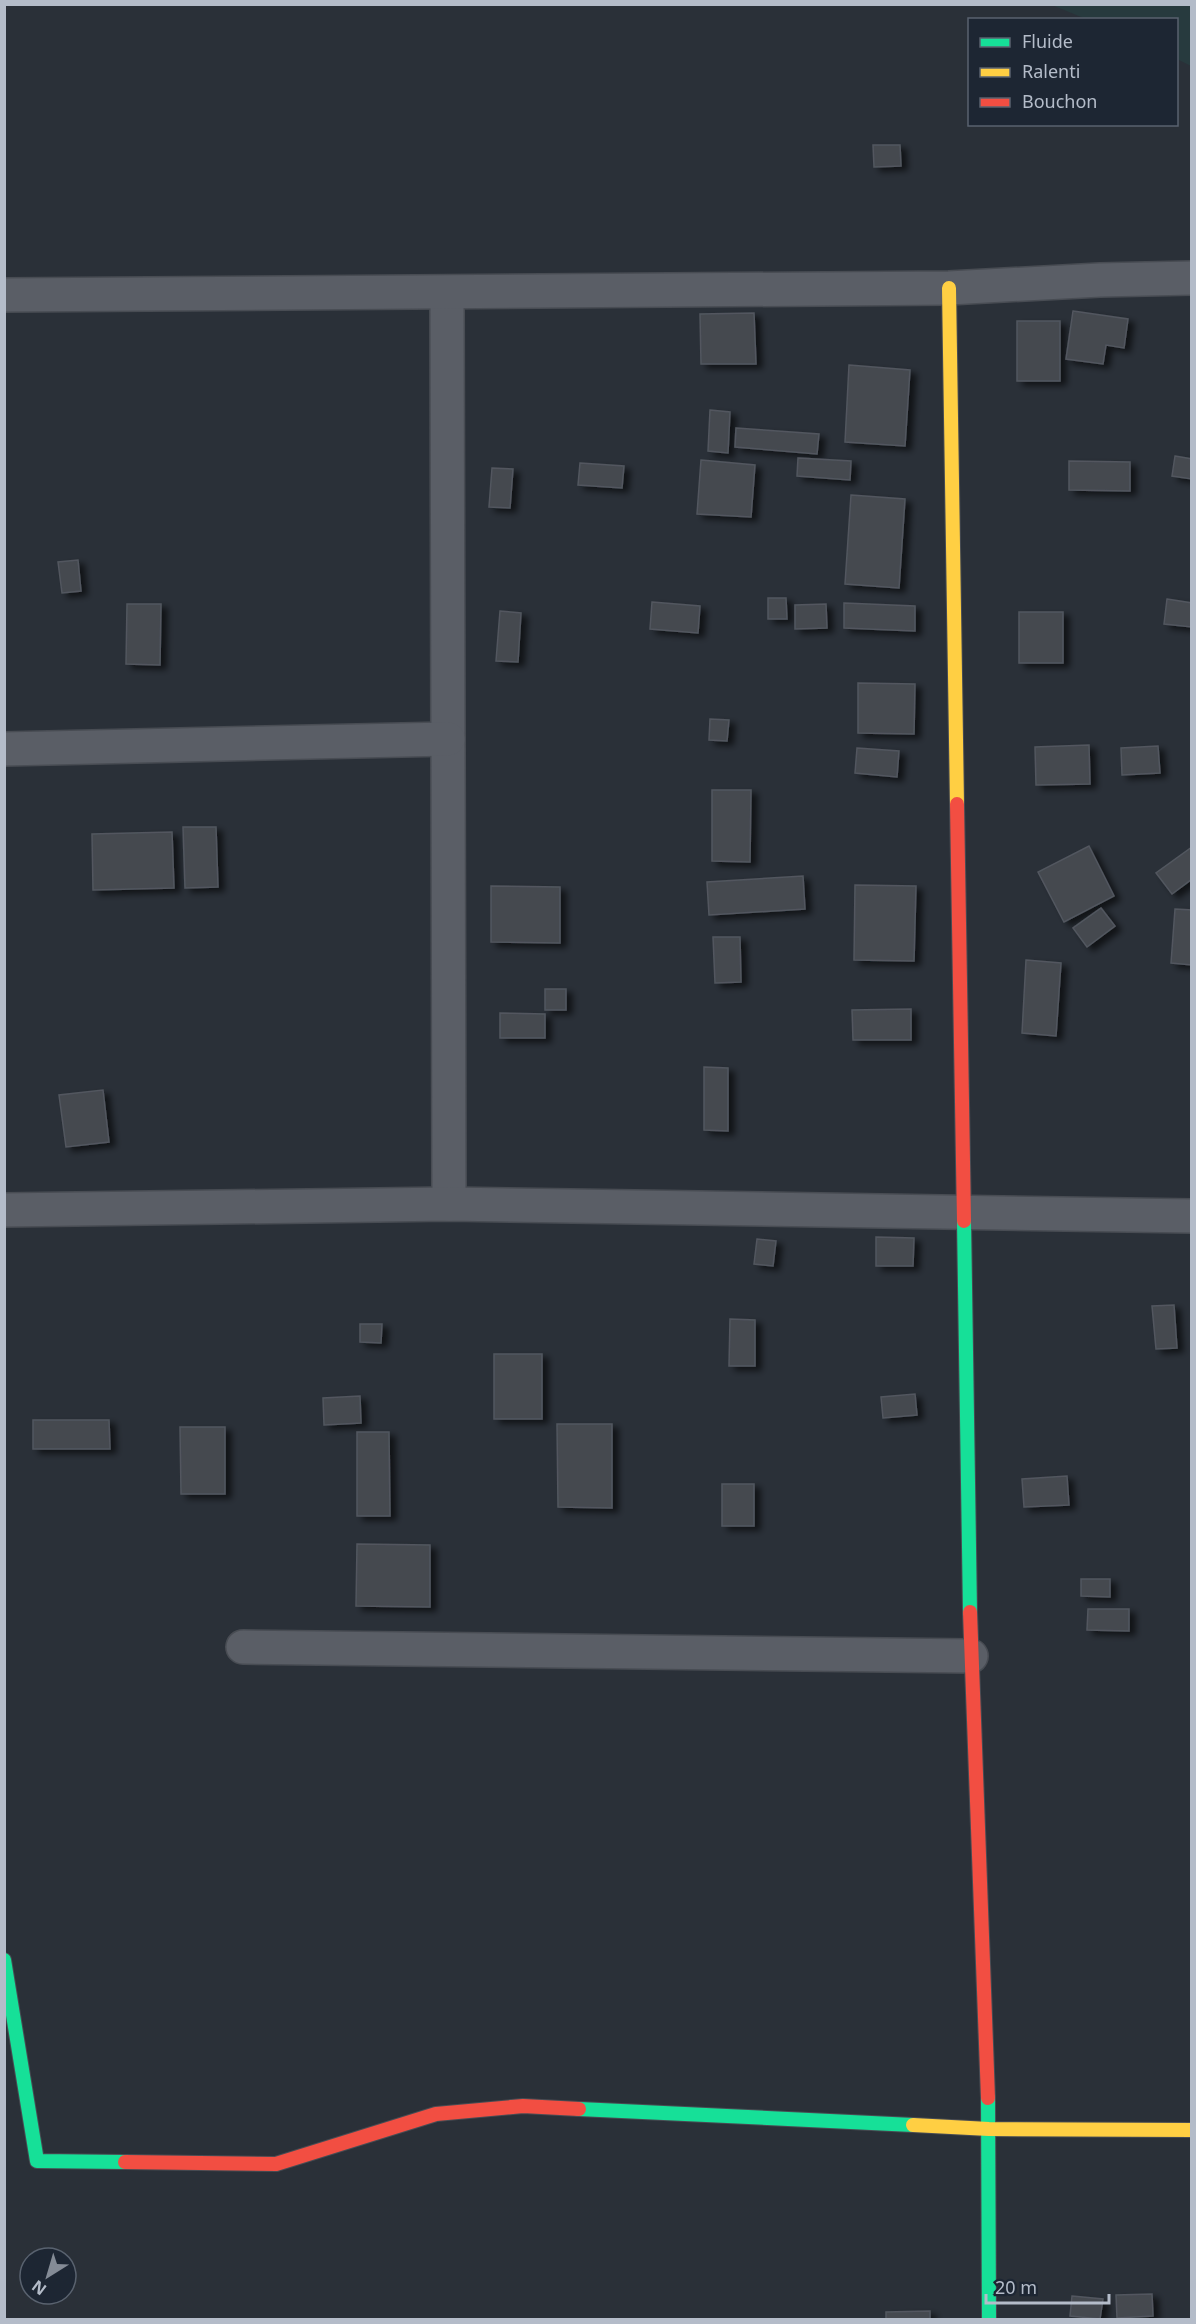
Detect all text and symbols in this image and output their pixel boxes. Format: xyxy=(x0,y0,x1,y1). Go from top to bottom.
legend xyxy=(968,18,1178,126)
text: Fluide xyxy=(1022,29,1073,53)
text: Ralenti xyxy=(1022,59,1080,83)
text: Bouchon xyxy=(1022,89,1098,113)
north arrow xyxy=(18,2246,78,2306)
scale bar xyxy=(986,2267,1109,2305)
text: N xyxy=(27,2275,51,2301)
text: 20 m xyxy=(995,2275,1037,2299)

